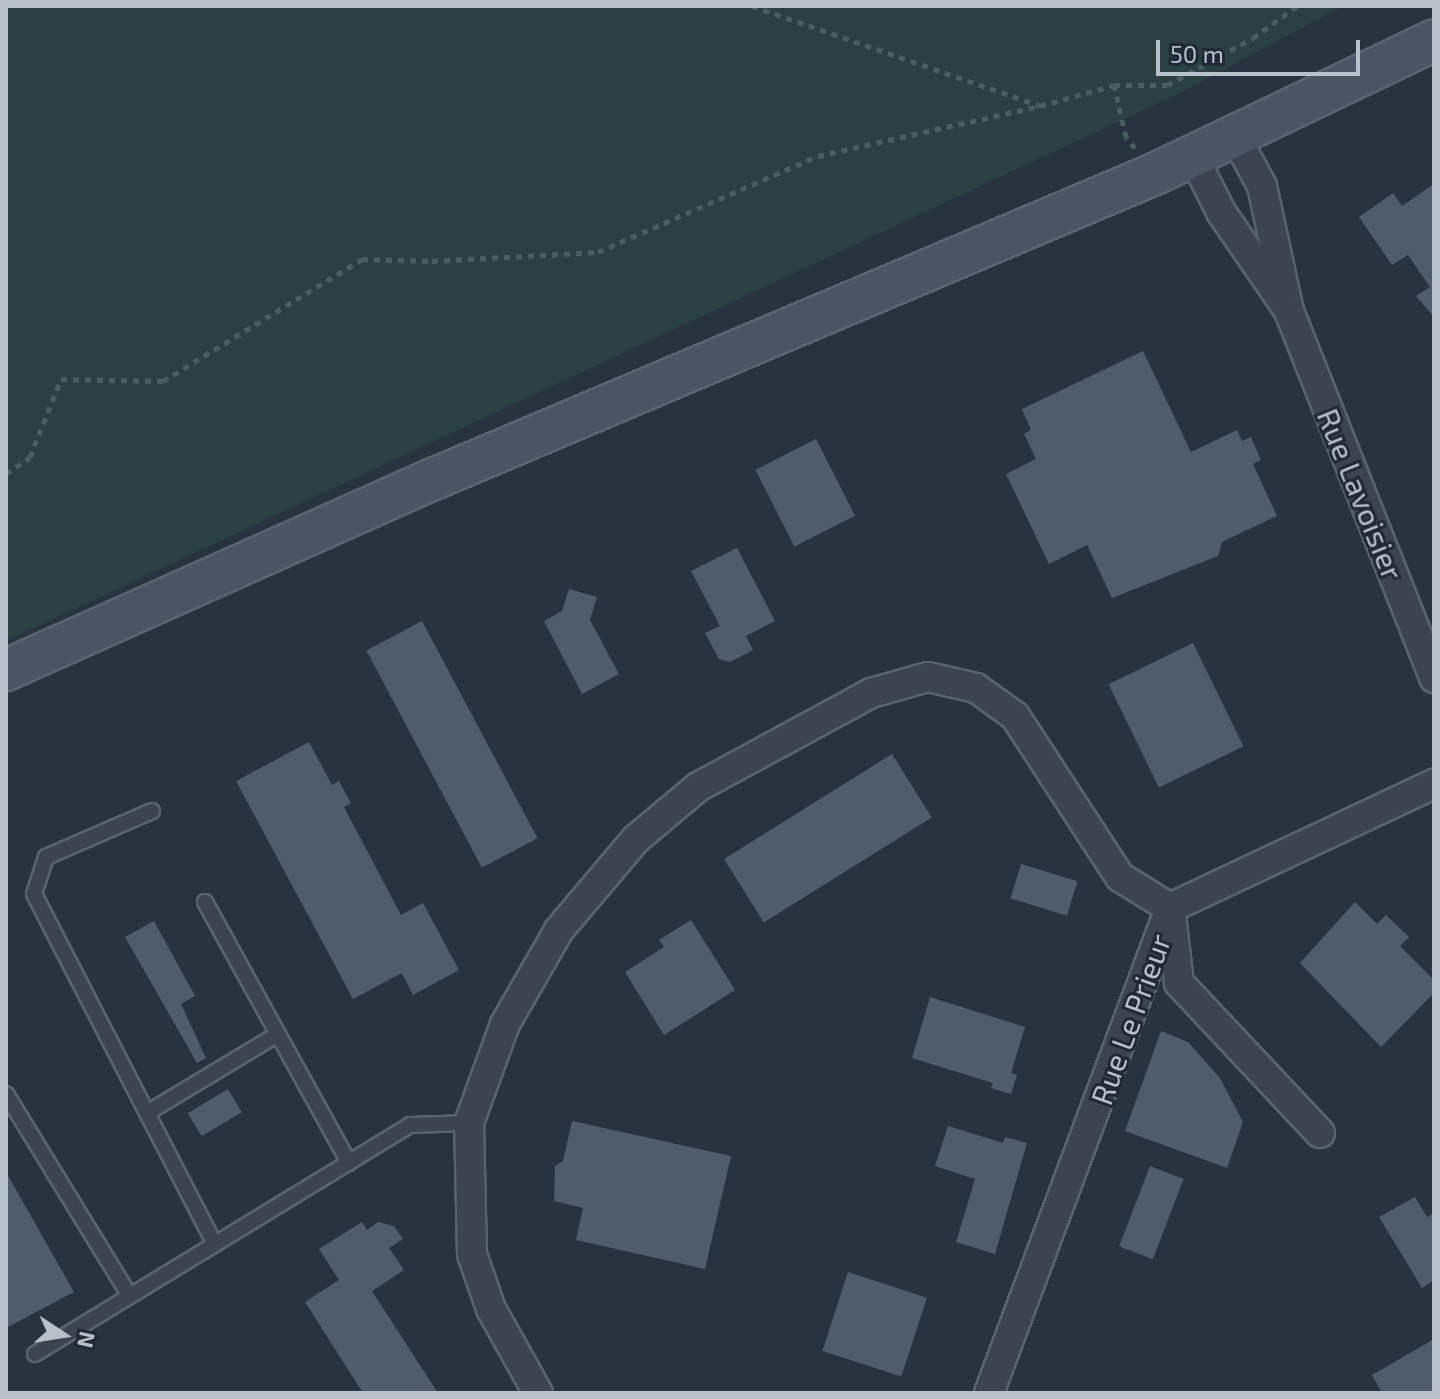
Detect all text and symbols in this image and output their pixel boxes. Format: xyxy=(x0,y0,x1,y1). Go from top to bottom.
scale bar xyxy=(1160,24,1364,74)
text: 50 m xyxy=(1170,39,1224,68)
street label: Rue Lavoisier xyxy=(1310,403,1412,585)
street label: Rue Le Prieur xyxy=(1082,929,1178,1109)
north arrow xyxy=(24,1295,104,1375)
text: N xyxy=(73,1330,102,1350)

